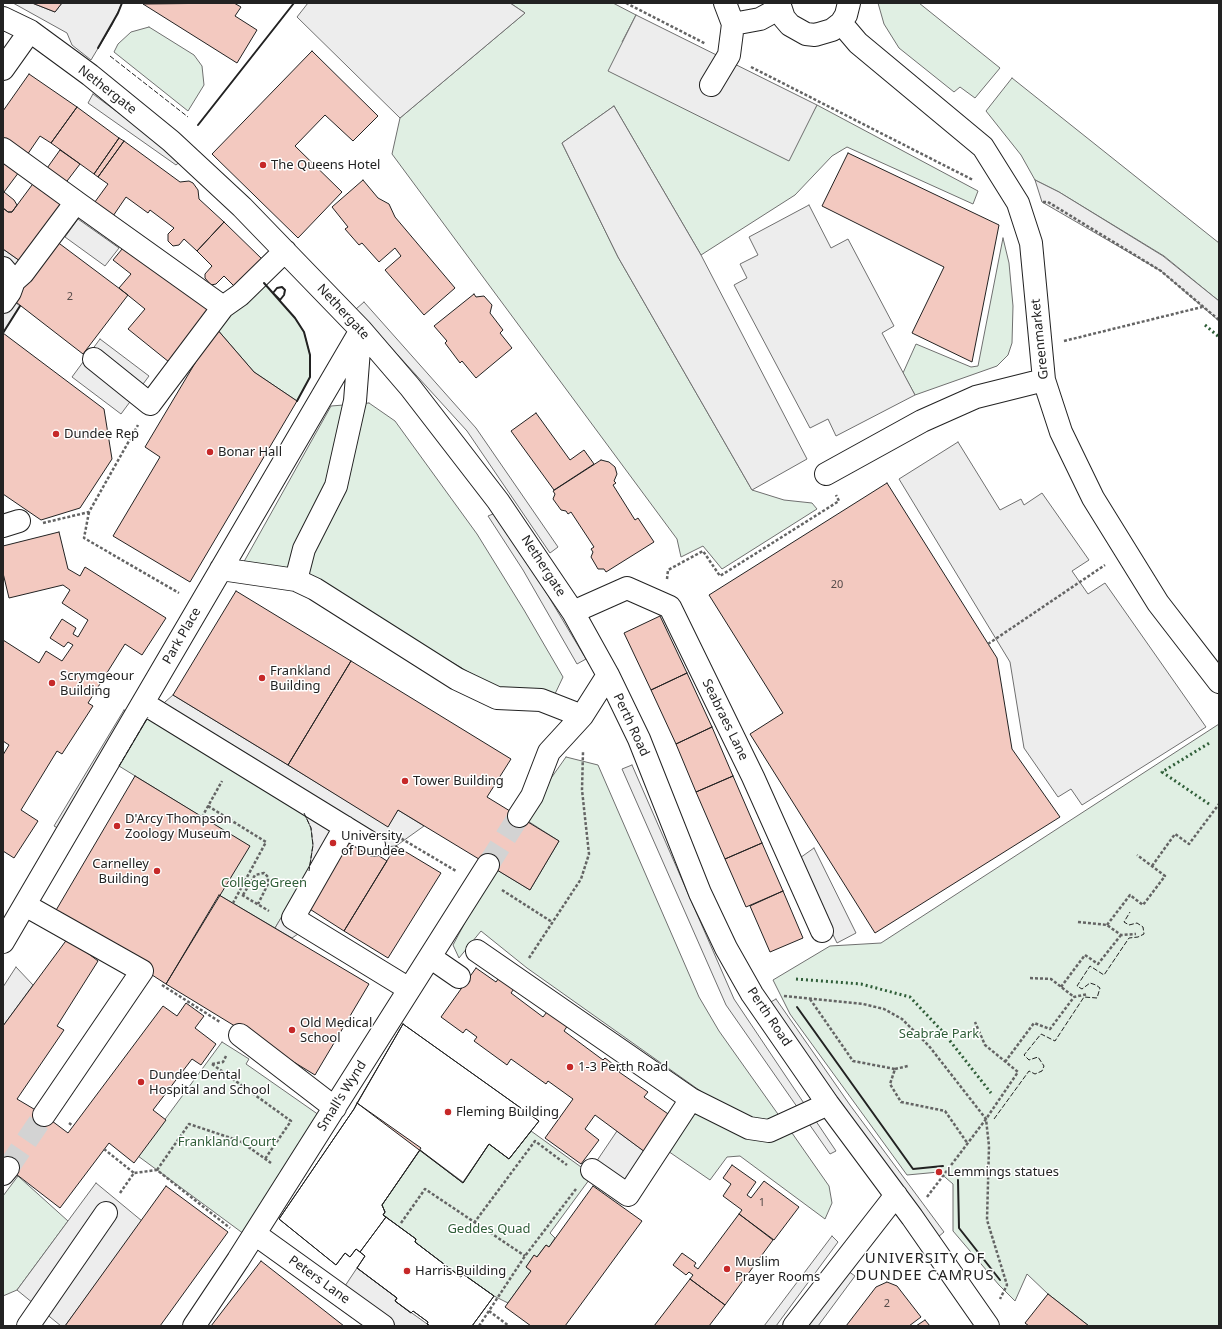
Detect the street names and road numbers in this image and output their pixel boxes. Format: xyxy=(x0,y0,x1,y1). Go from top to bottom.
street label: Nethergate xyxy=(75,62,139,118)
street label: Nethergate xyxy=(313,281,373,343)
street label: Greenmarket xyxy=(1028,298,1052,380)
street label: Nethergate xyxy=(517,532,569,600)
street label: Park Place xyxy=(160,605,204,667)
street label: Seabraes Lane xyxy=(699,677,751,763)
street label: Perth Road xyxy=(610,691,652,759)
street label: Perth Road xyxy=(744,984,794,1050)
street label: Small's Wynd xyxy=(314,1058,370,1134)
street label: Peters Lane xyxy=(285,1253,353,1307)

